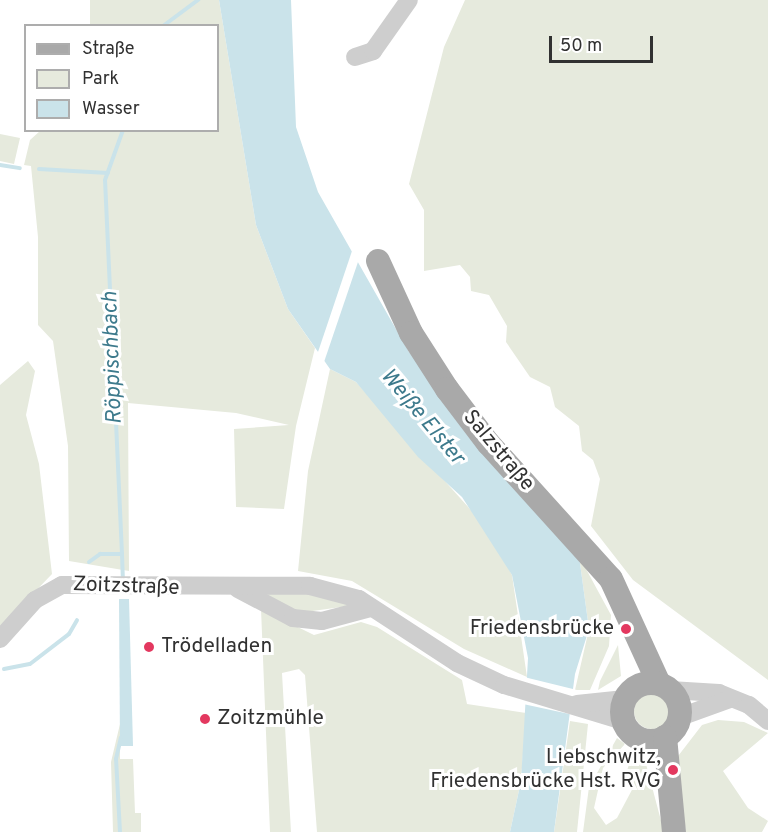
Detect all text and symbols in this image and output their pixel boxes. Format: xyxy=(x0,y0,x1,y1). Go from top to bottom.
legend xyxy=(24,24,219,132)
scale bar xyxy=(552,24,656,62)
text: 50 m xyxy=(560,35,602,58)
text: Straße xyxy=(82,38,134,61)
text: Park xyxy=(82,68,119,91)
text: Wasser xyxy=(82,98,140,121)
water label: Röppischbach xyxy=(97,291,129,425)
water label: Weiße Elster xyxy=(374,364,470,470)
street label: Salzstraße xyxy=(457,405,539,497)
street label: Zoitzstraße xyxy=(72,573,180,601)
place label: Friedensbrücke xyxy=(470,616,614,642)
marker: Friedensbrücke xyxy=(619,622,633,636)
place label: Trödelladen xyxy=(161,634,272,660)
marker: Trödelladen xyxy=(142,640,156,654)
place label: Zoitzmühle xyxy=(217,706,324,732)
marker: Zoitzmühle xyxy=(198,712,212,726)
place label: Liebschwitz, Friedensbrücke Hst. RVG xyxy=(430,745,661,795)
marker: Liebschwitz, Friedensbrücke Hst. RVG xyxy=(666,763,680,777)

